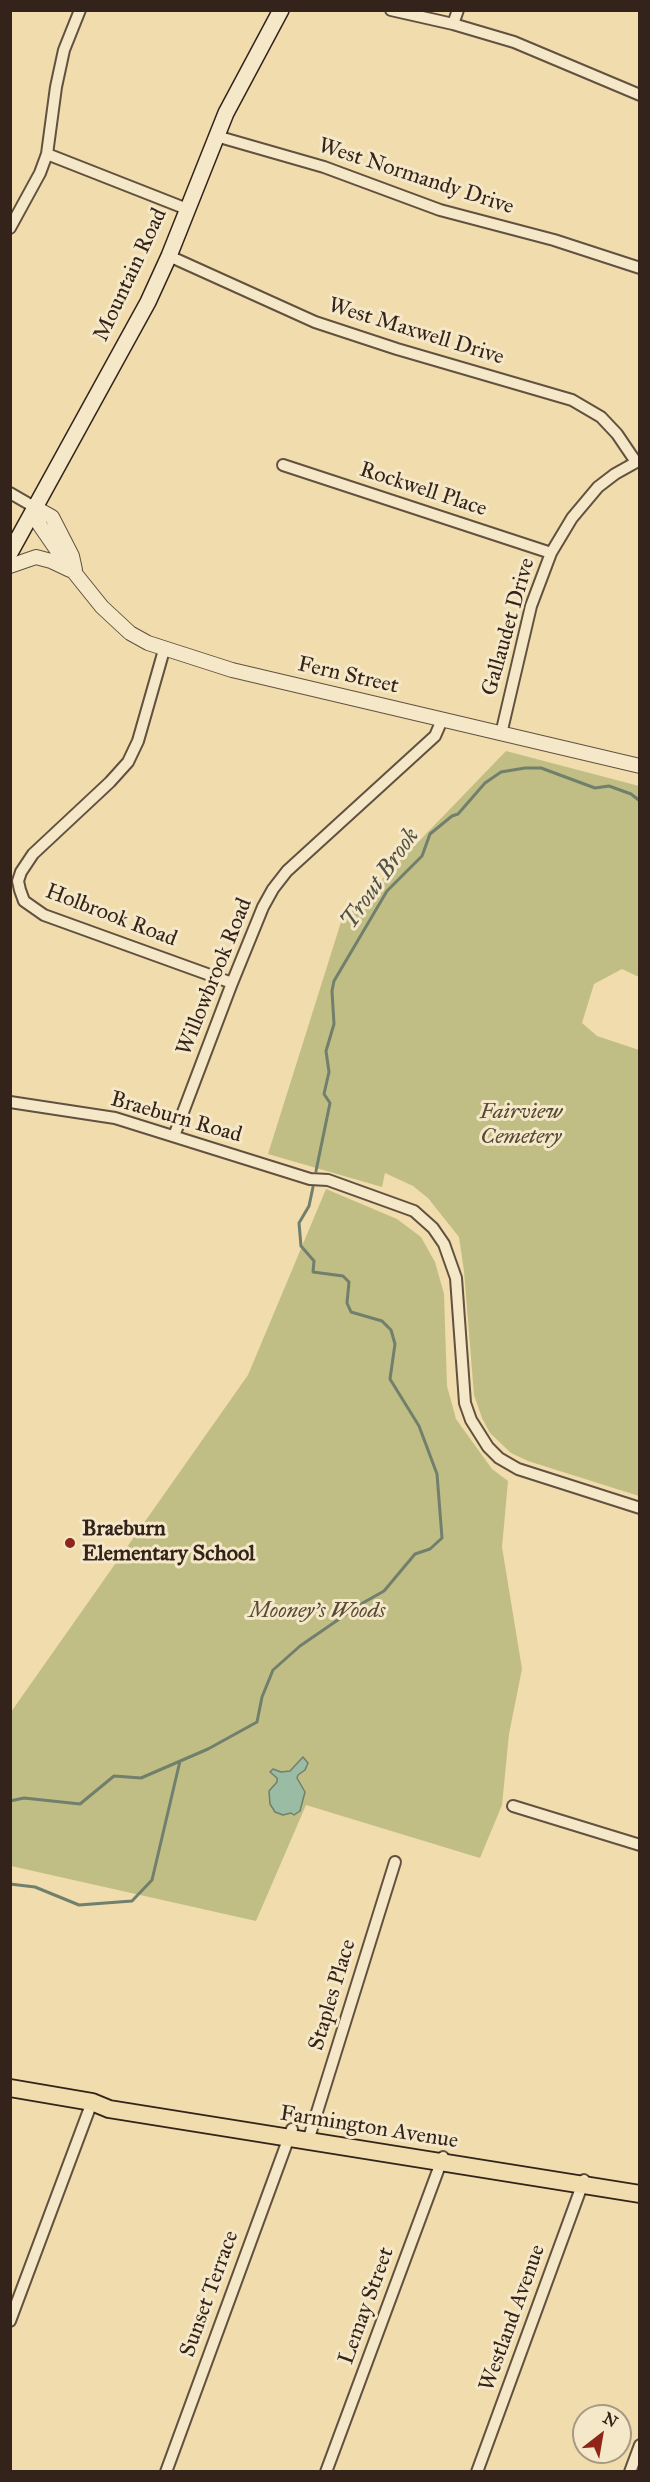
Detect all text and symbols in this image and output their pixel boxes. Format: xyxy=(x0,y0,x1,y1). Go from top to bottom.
street label: West Normandy Drive xyxy=(315,133,517,221)
street label: Mountain Road xyxy=(89,204,173,346)
street label: West Maxwell Drive xyxy=(325,293,507,371)
street label: Rockwell Place xyxy=(356,457,490,523)
street label: Gallaudet Drive xyxy=(477,555,541,699)
street label: Fern Street xyxy=(295,652,401,700)
water label: Trout Brook xyxy=(336,823,426,935)
street label: Holbrook Road xyxy=(41,879,181,953)
street label: Willowbrook Road xyxy=(171,895,259,1059)
street label: Braeburn Road xyxy=(107,1087,245,1149)
park label: Fairview Cemetery xyxy=(480,1100,562,1152)
place label: Braeburn Elementary School xyxy=(82,1517,255,1568)
marker: Braeburn Elementary School xyxy=(63,1536,77,1550)
park label: Mooney's Woods xyxy=(249,1599,385,1625)
street label: Staples Place xyxy=(304,1936,362,2054)
street label: Farmington Avenue xyxy=(278,2101,460,2155)
street label: Sunset Terrace xyxy=(175,2227,245,2361)
street label: Westland Avenue xyxy=(474,2241,552,2395)
street label: Lemay Street xyxy=(334,2244,400,2368)
north arrow xyxy=(572,2404,632,2464)
text: N xyxy=(600,2408,621,2431)

